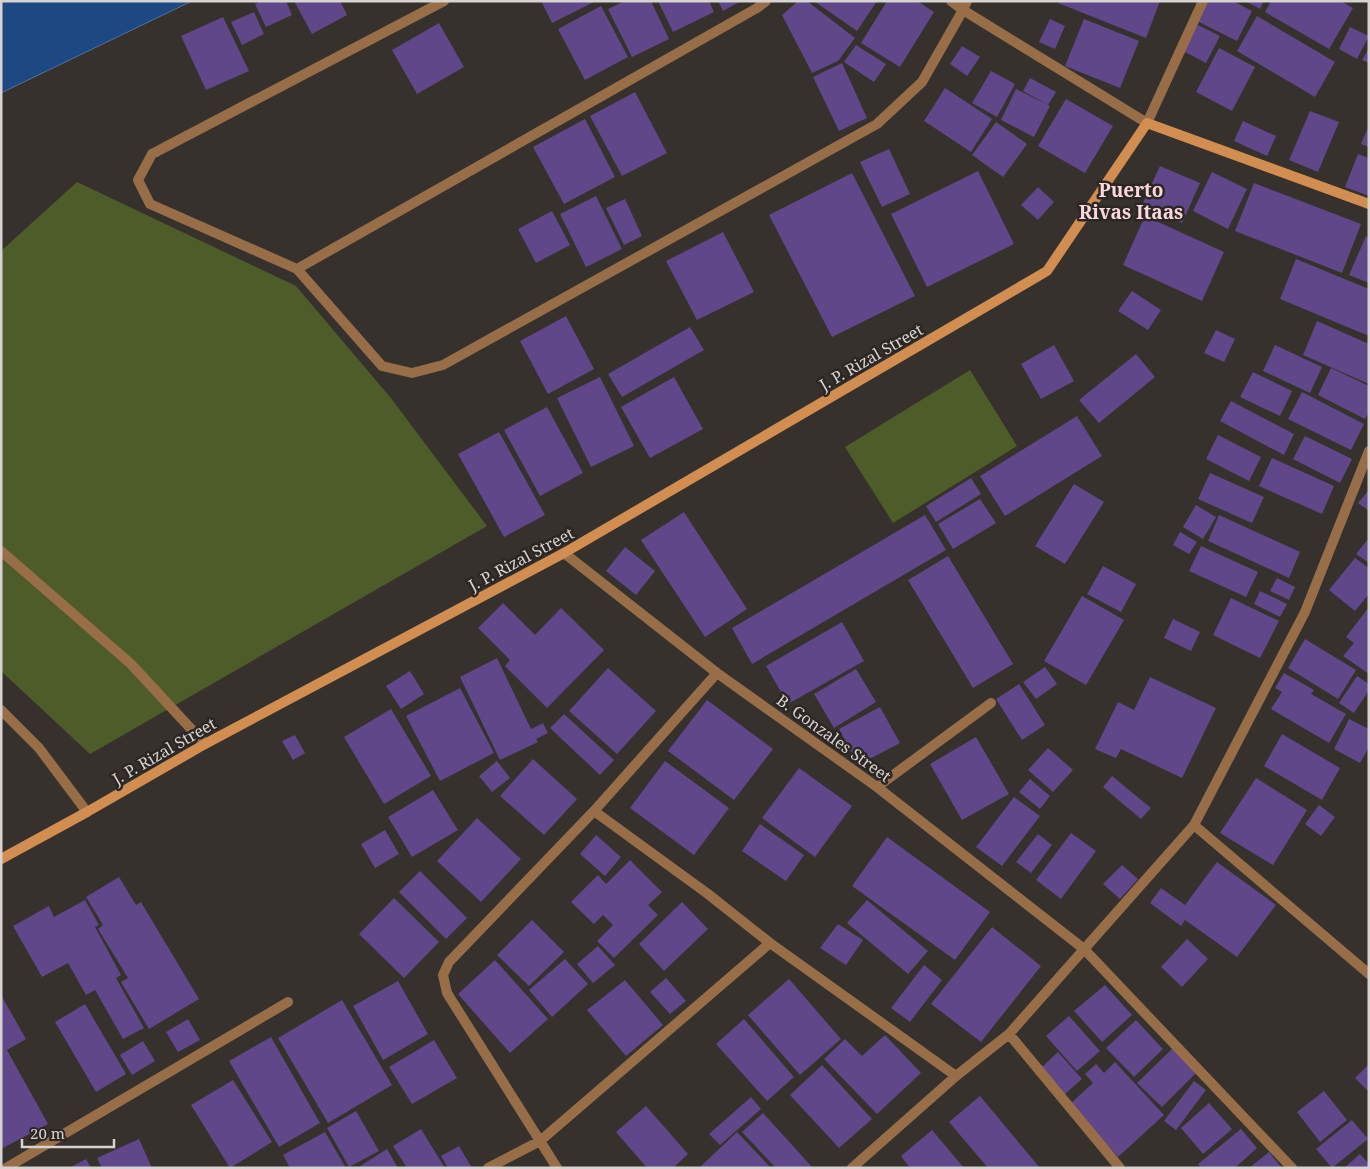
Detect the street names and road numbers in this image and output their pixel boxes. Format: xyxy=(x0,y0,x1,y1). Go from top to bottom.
street label: J. P. Rizal Street xyxy=(814,318,927,396)
street label: J. P. Rizal Street xyxy=(464,522,578,596)
street label: B. Gonzales Street xyxy=(772,689,896,787)
street label: J. P. Rizal Street xyxy=(107,712,220,790)

